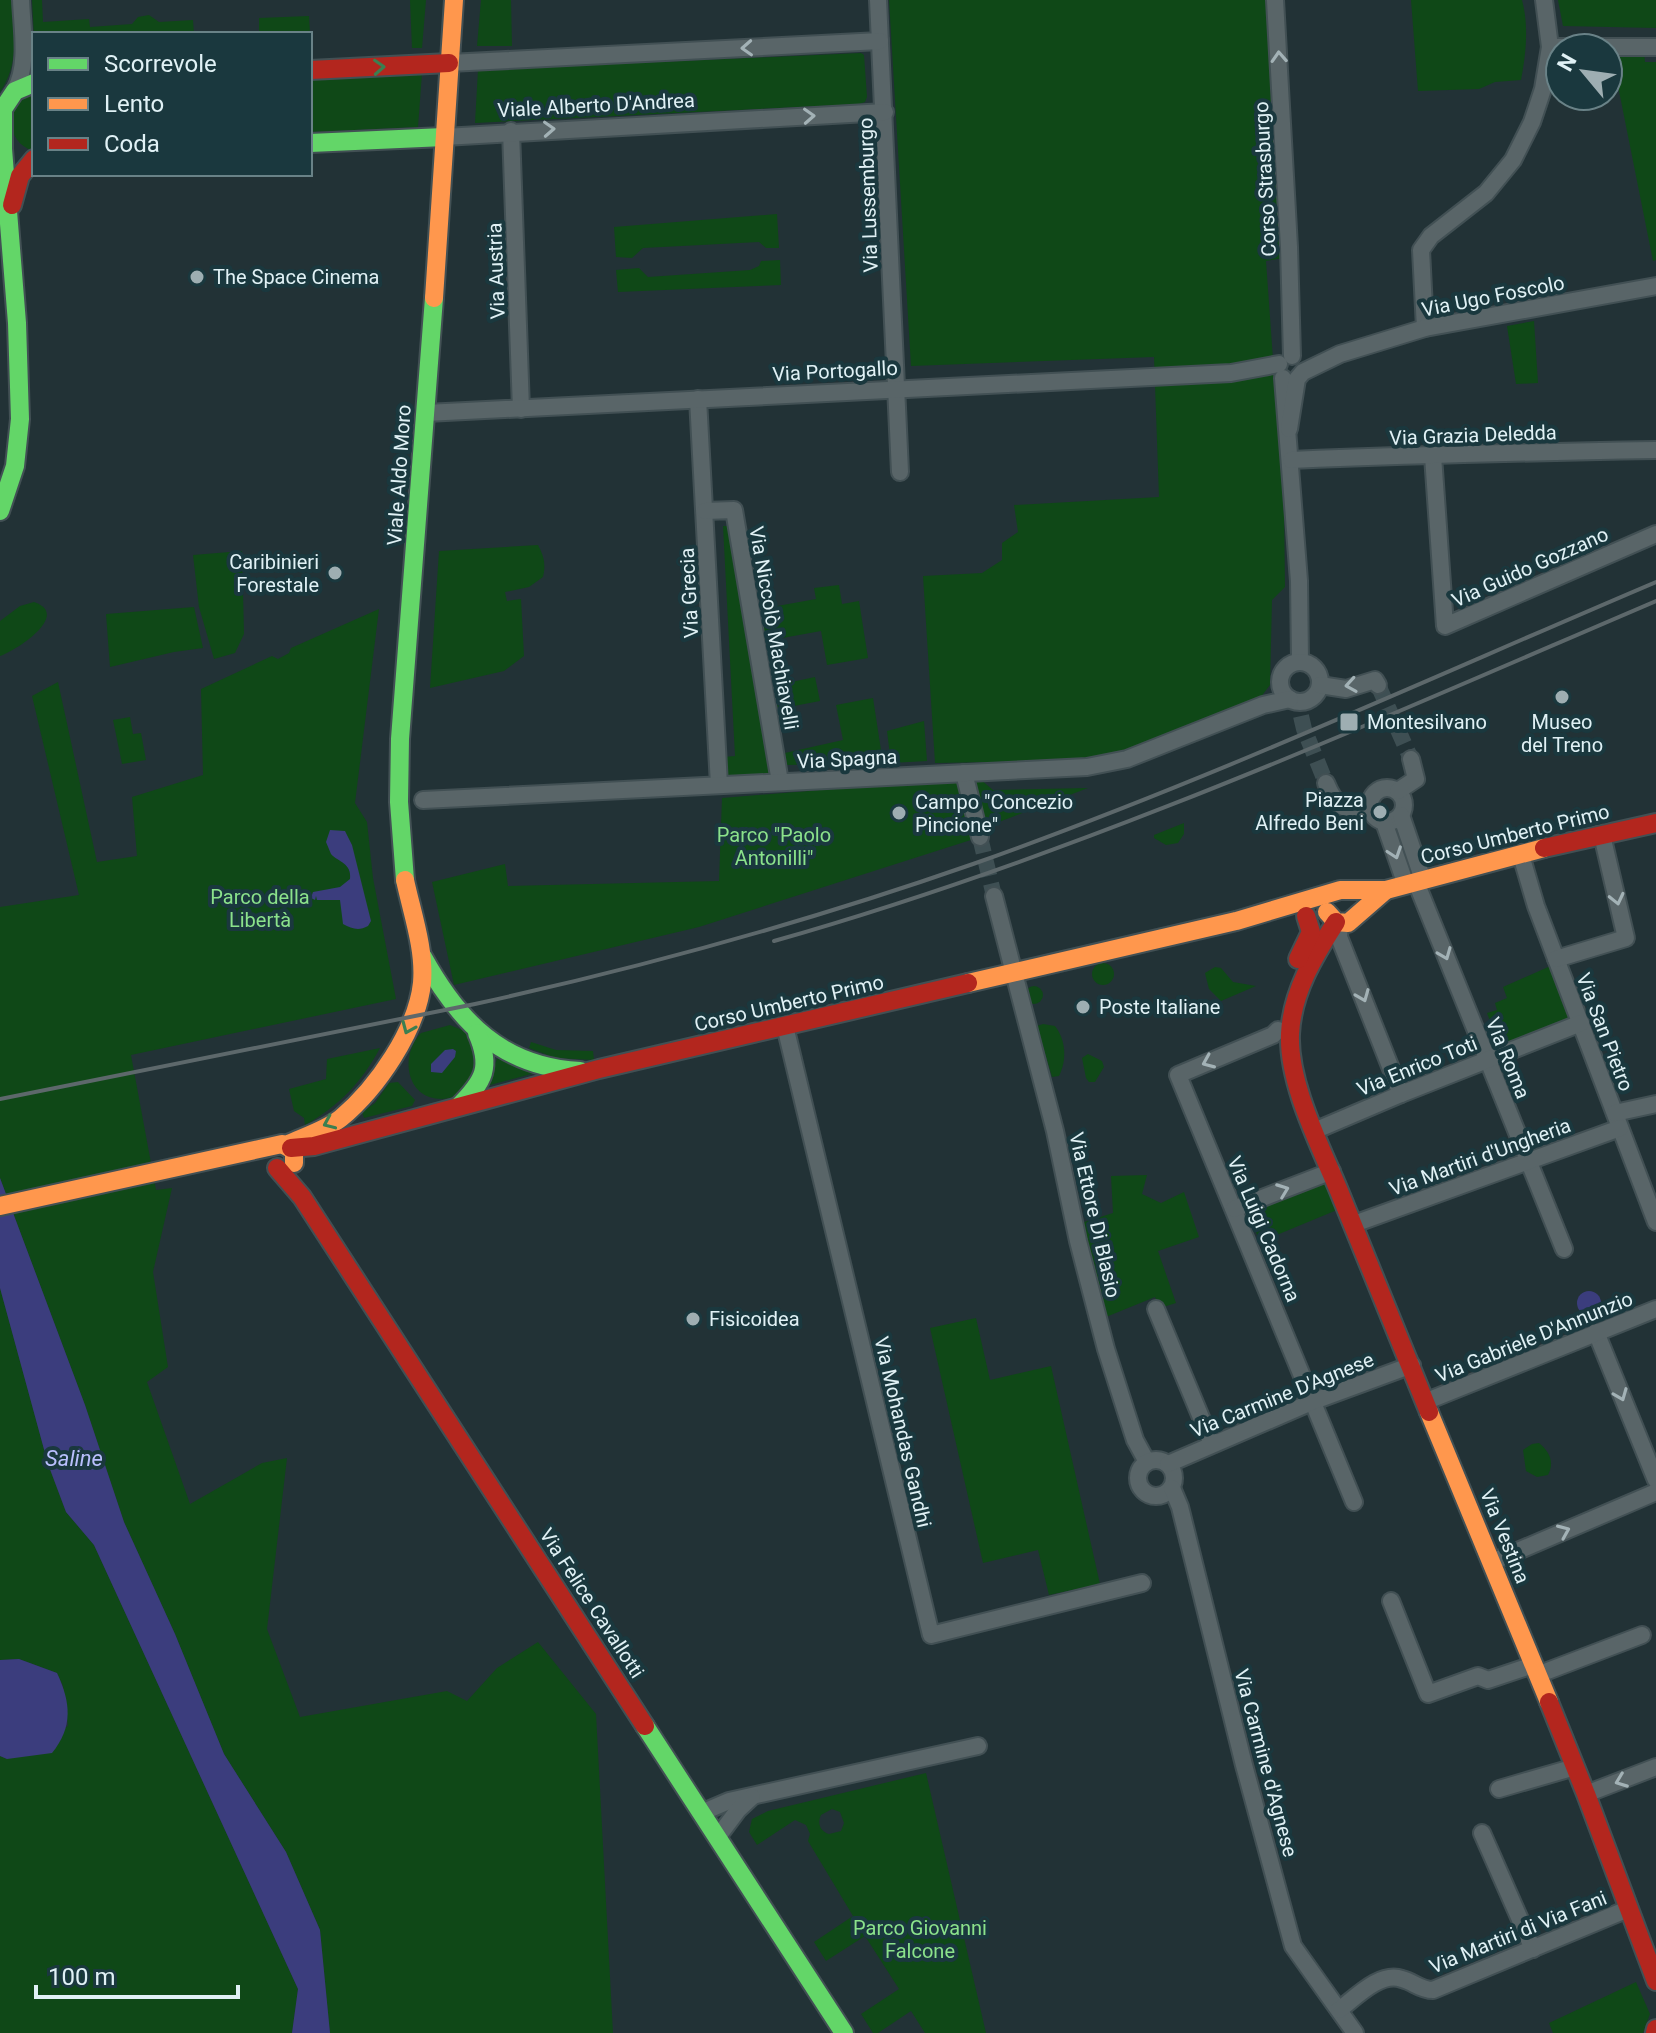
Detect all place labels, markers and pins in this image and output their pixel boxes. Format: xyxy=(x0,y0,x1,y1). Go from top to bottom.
place label: The Space Cinema xyxy=(213,265,379,289)
marker: The Space Cinema xyxy=(188,268,206,286)
place label: Caribinieri Forestale xyxy=(229,550,319,597)
marker: Caribinieri Forestale xyxy=(326,564,344,582)
marker: Museo del Treno xyxy=(1553,688,1571,706)
place label: Montesilvano xyxy=(1367,710,1487,734)
place label: Museo del Treno xyxy=(1521,710,1603,757)
marker: Montesilvano xyxy=(1338,711,1360,733)
place label: Piazza Alfredo Beni xyxy=(1255,788,1364,835)
place label: Campo "Concezio Pincione" xyxy=(915,790,1073,837)
marker: Piazza Alfredo Beni xyxy=(1371,803,1389,821)
marker: Campo "Concezio Pincione" xyxy=(890,804,908,822)
place label: Poste Italiane xyxy=(1099,995,1220,1019)
marker: Poste Italiane xyxy=(1074,998,1092,1016)
place label: Fisicoidea xyxy=(709,1307,800,1331)
marker: Fisicoidea xyxy=(684,1310,702,1328)

